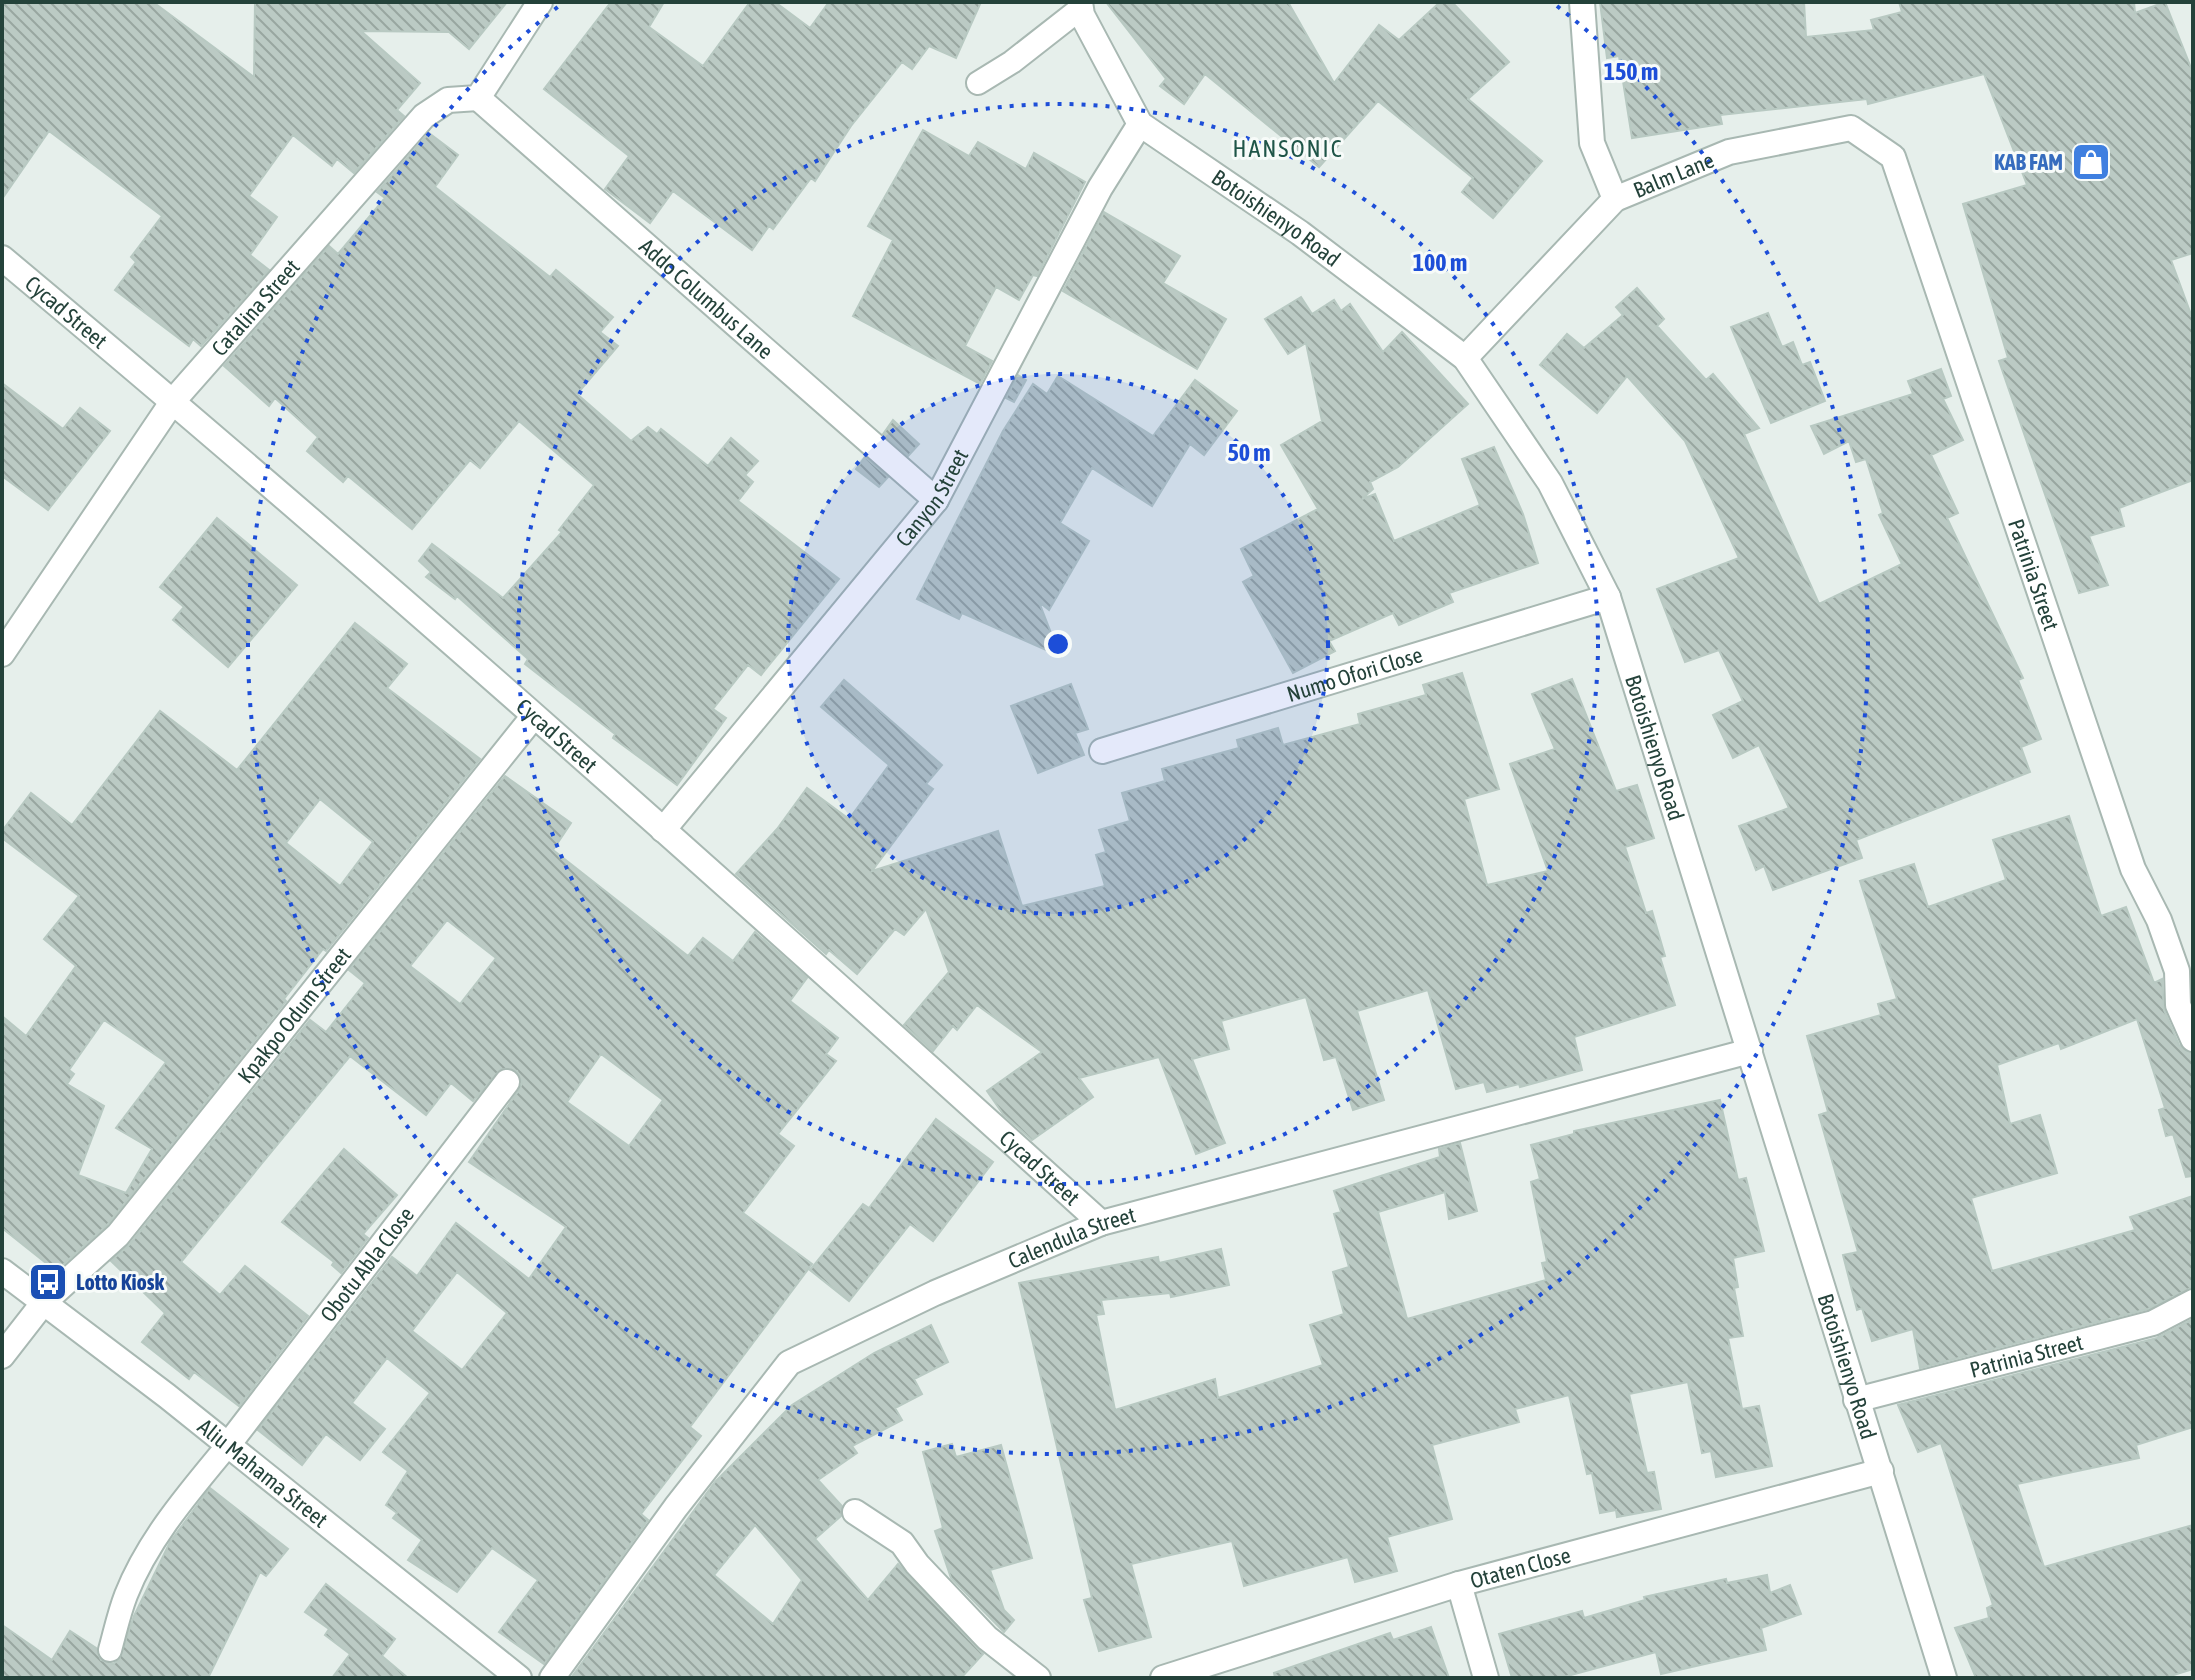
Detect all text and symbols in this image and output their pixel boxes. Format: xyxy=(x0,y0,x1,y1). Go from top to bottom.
text: 150 m xyxy=(1604,58,1658,85)
district label: HANSONIC xyxy=(1232,135,1344,162)
shop icon: KAB FAM xyxy=(2070,141,2112,183)
street label: Balm Lane xyxy=(1629,147,1718,203)
place label: KAB FAM xyxy=(1994,149,2063,175)
street label: Botoishienyo Road xyxy=(1207,164,1345,272)
street label: Addo Columbus Lane xyxy=(634,233,779,364)
text: 100 m xyxy=(1413,249,1467,276)
street label: Catalina Street xyxy=(206,254,305,361)
street label: Cycad Street xyxy=(20,270,113,354)
text: 50 m xyxy=(1227,439,1271,466)
street label: Canyon Street xyxy=(890,445,973,552)
street label: Patrinia Street xyxy=(2003,516,2065,634)
centre of rings xyxy=(1044,630,1072,658)
street label: Numo Ofori Close xyxy=(1284,641,1425,707)
street label: Botoishienyo Road xyxy=(1620,672,1690,823)
street label: Cycad Street xyxy=(511,693,603,778)
street label: Kpakpo Odum Street xyxy=(232,942,356,1088)
street label: Cycad Street xyxy=(994,1125,1085,1210)
street label: Calendula Street xyxy=(1004,1201,1138,1274)
street label: Obotu Abla Close xyxy=(315,1202,419,1327)
bus stop icon: Lotto Kiosk xyxy=(27,1261,69,1303)
place label: Lotto Kiosk xyxy=(76,1269,165,1295)
street label: Botoishienyo Road xyxy=(1812,1291,1882,1442)
street label: Patrinia Street xyxy=(1967,1329,2086,1383)
street label: Aliu Mahama Street xyxy=(193,1413,333,1533)
street label: Otaten Close xyxy=(1467,1542,1573,1593)

